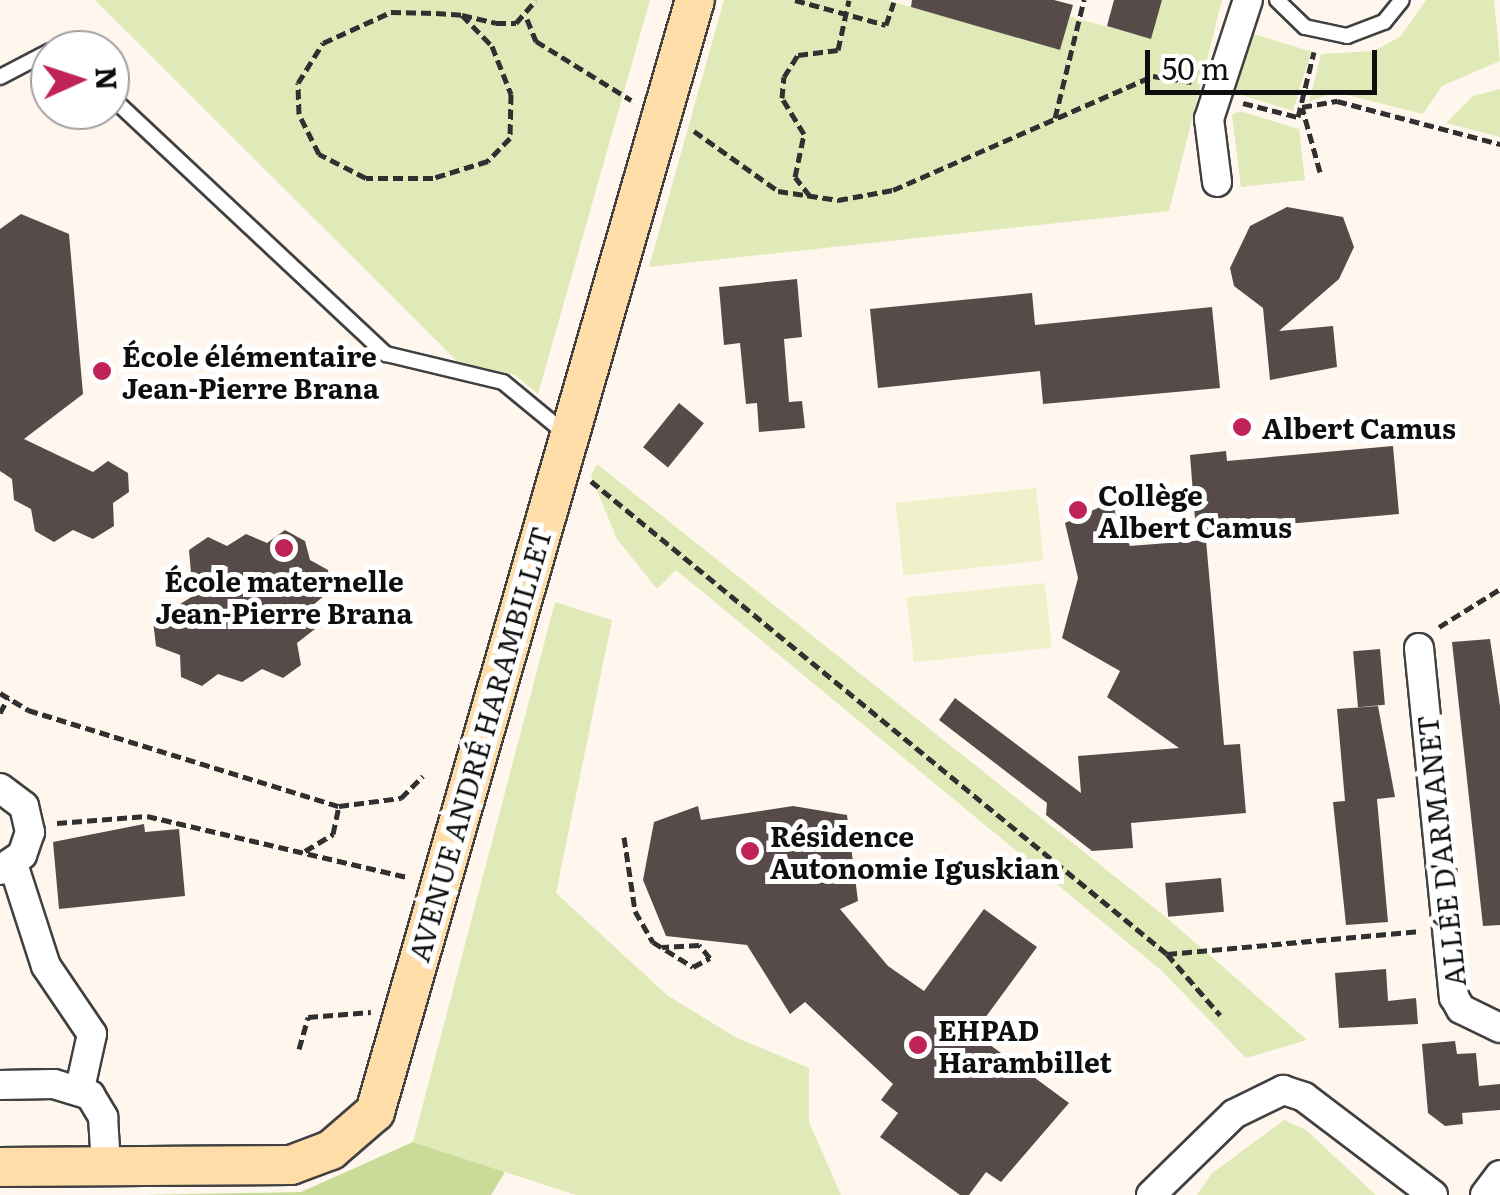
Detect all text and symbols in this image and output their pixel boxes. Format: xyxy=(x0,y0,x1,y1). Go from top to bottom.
north arrow xyxy=(30,30,130,130)
scale bar xyxy=(1150,30,1382,92)
text: 50 m xyxy=(1162,45,1230,89)
text: N xyxy=(86,66,130,91)
place label: École élémentaire Jean-Pierre Brana xyxy=(122,338,379,404)
marker: École élémentaire Jean-Pierre Brana xyxy=(91,360,113,382)
place label: Albert Camus xyxy=(1262,410,1456,444)
marker: Albert Camus xyxy=(1231,416,1253,438)
place label: Collège Albert Camus xyxy=(1098,477,1292,543)
marker: Collège Albert Camus xyxy=(1067,499,1089,521)
street label: AVENUE ANDRÉ HARAMBILLET xyxy=(401,523,557,965)
marker: École maternelle Jean-Pierre Brana xyxy=(273,537,295,559)
place label: École maternelle Jean-Pierre Brana xyxy=(155,563,413,629)
street label: ALLÉE D'ARMANET xyxy=(1409,713,1471,989)
place label: Résidence Autonomie Iguskian xyxy=(770,818,1060,884)
marker: Résidence Autonomie Iguskian xyxy=(739,840,761,862)
place label: EHPAD Harambillet xyxy=(938,1012,1112,1078)
marker: EHPAD Harambillet xyxy=(907,1034,929,1056)

